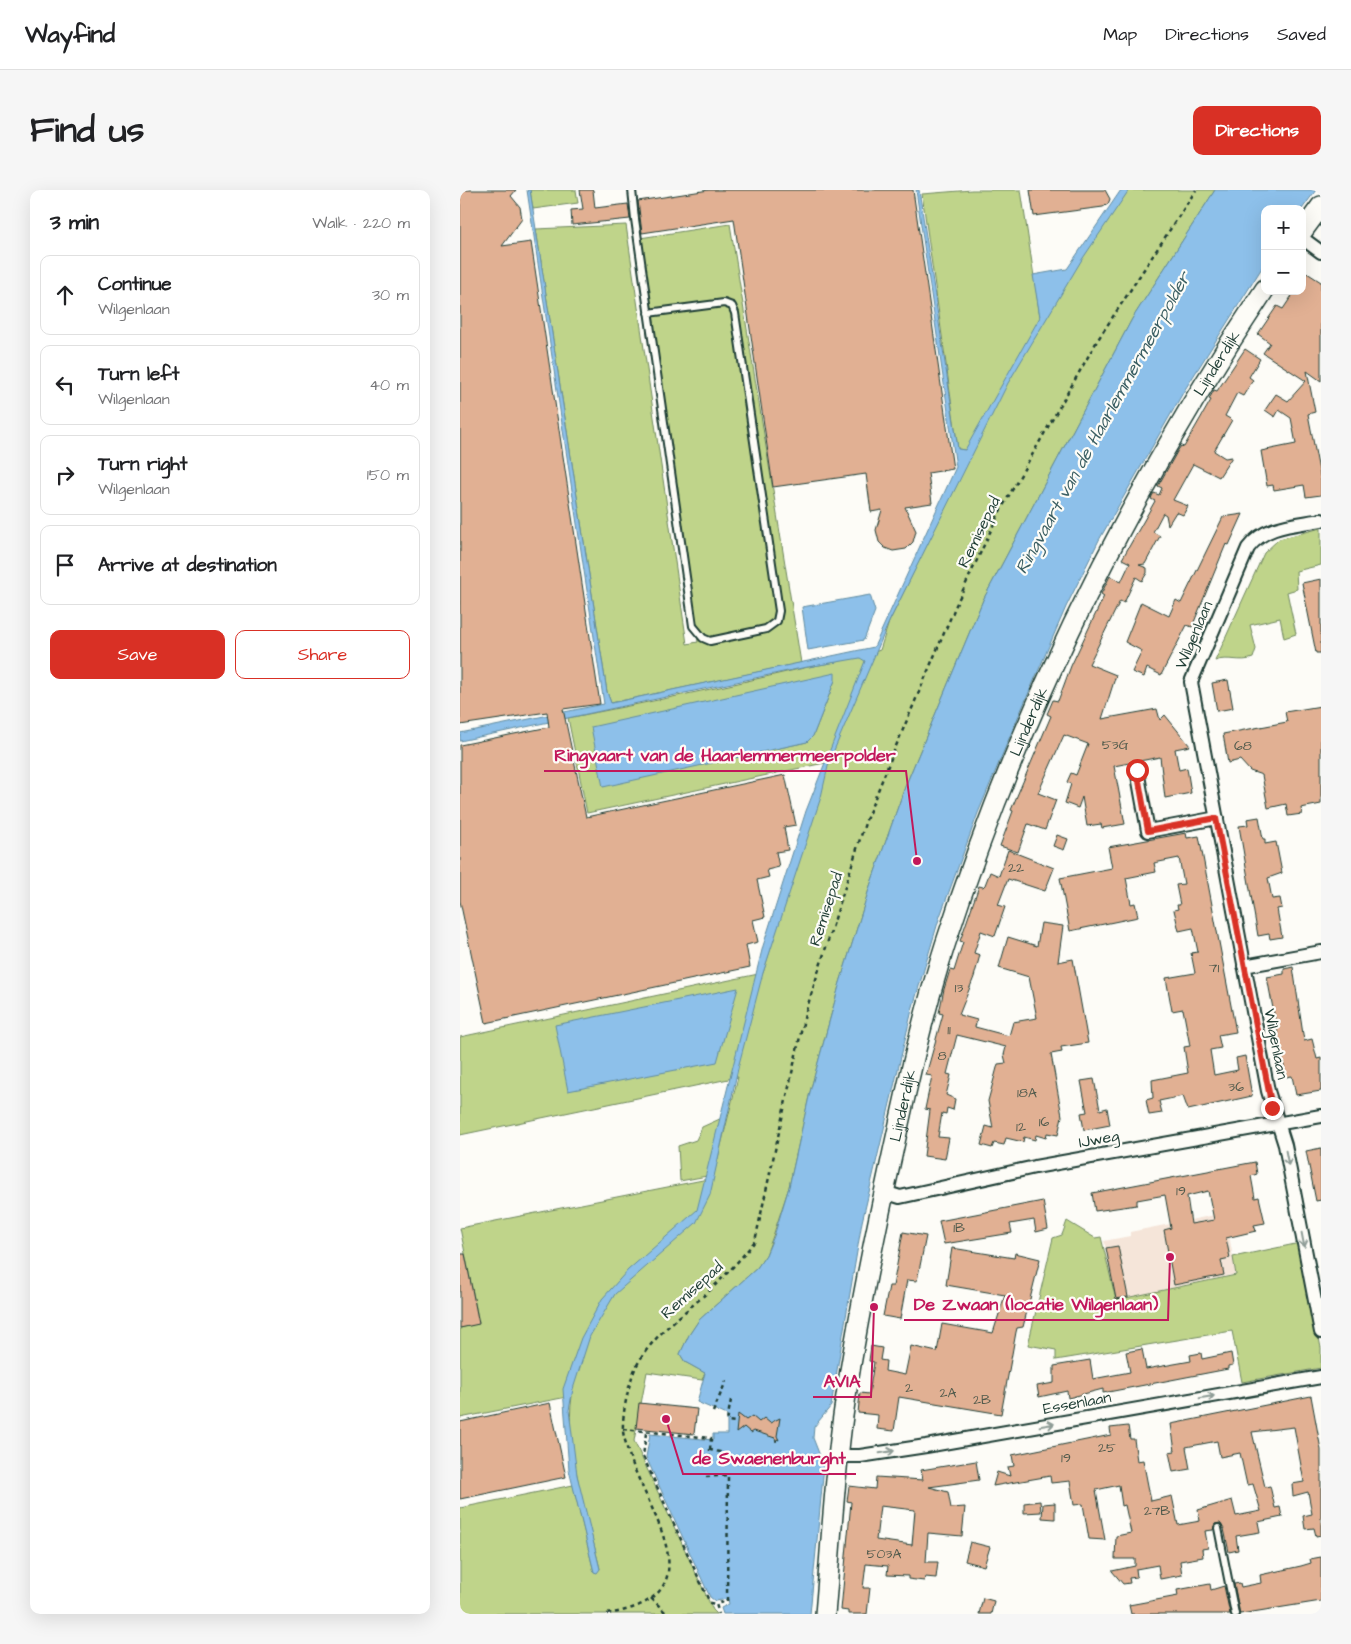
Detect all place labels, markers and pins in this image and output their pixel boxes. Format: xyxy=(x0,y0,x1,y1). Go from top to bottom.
callout: Ringvaart van de Haarlemmermeerpolder xyxy=(544,738,906,771)
callout: De Zwaan (locatie Wilgenlaan) xyxy=(904,1287,1168,1320)
callout: AVIA xyxy=(813,1364,871,1397)
callout: de Swaenenburght xyxy=(683,1441,856,1474)

